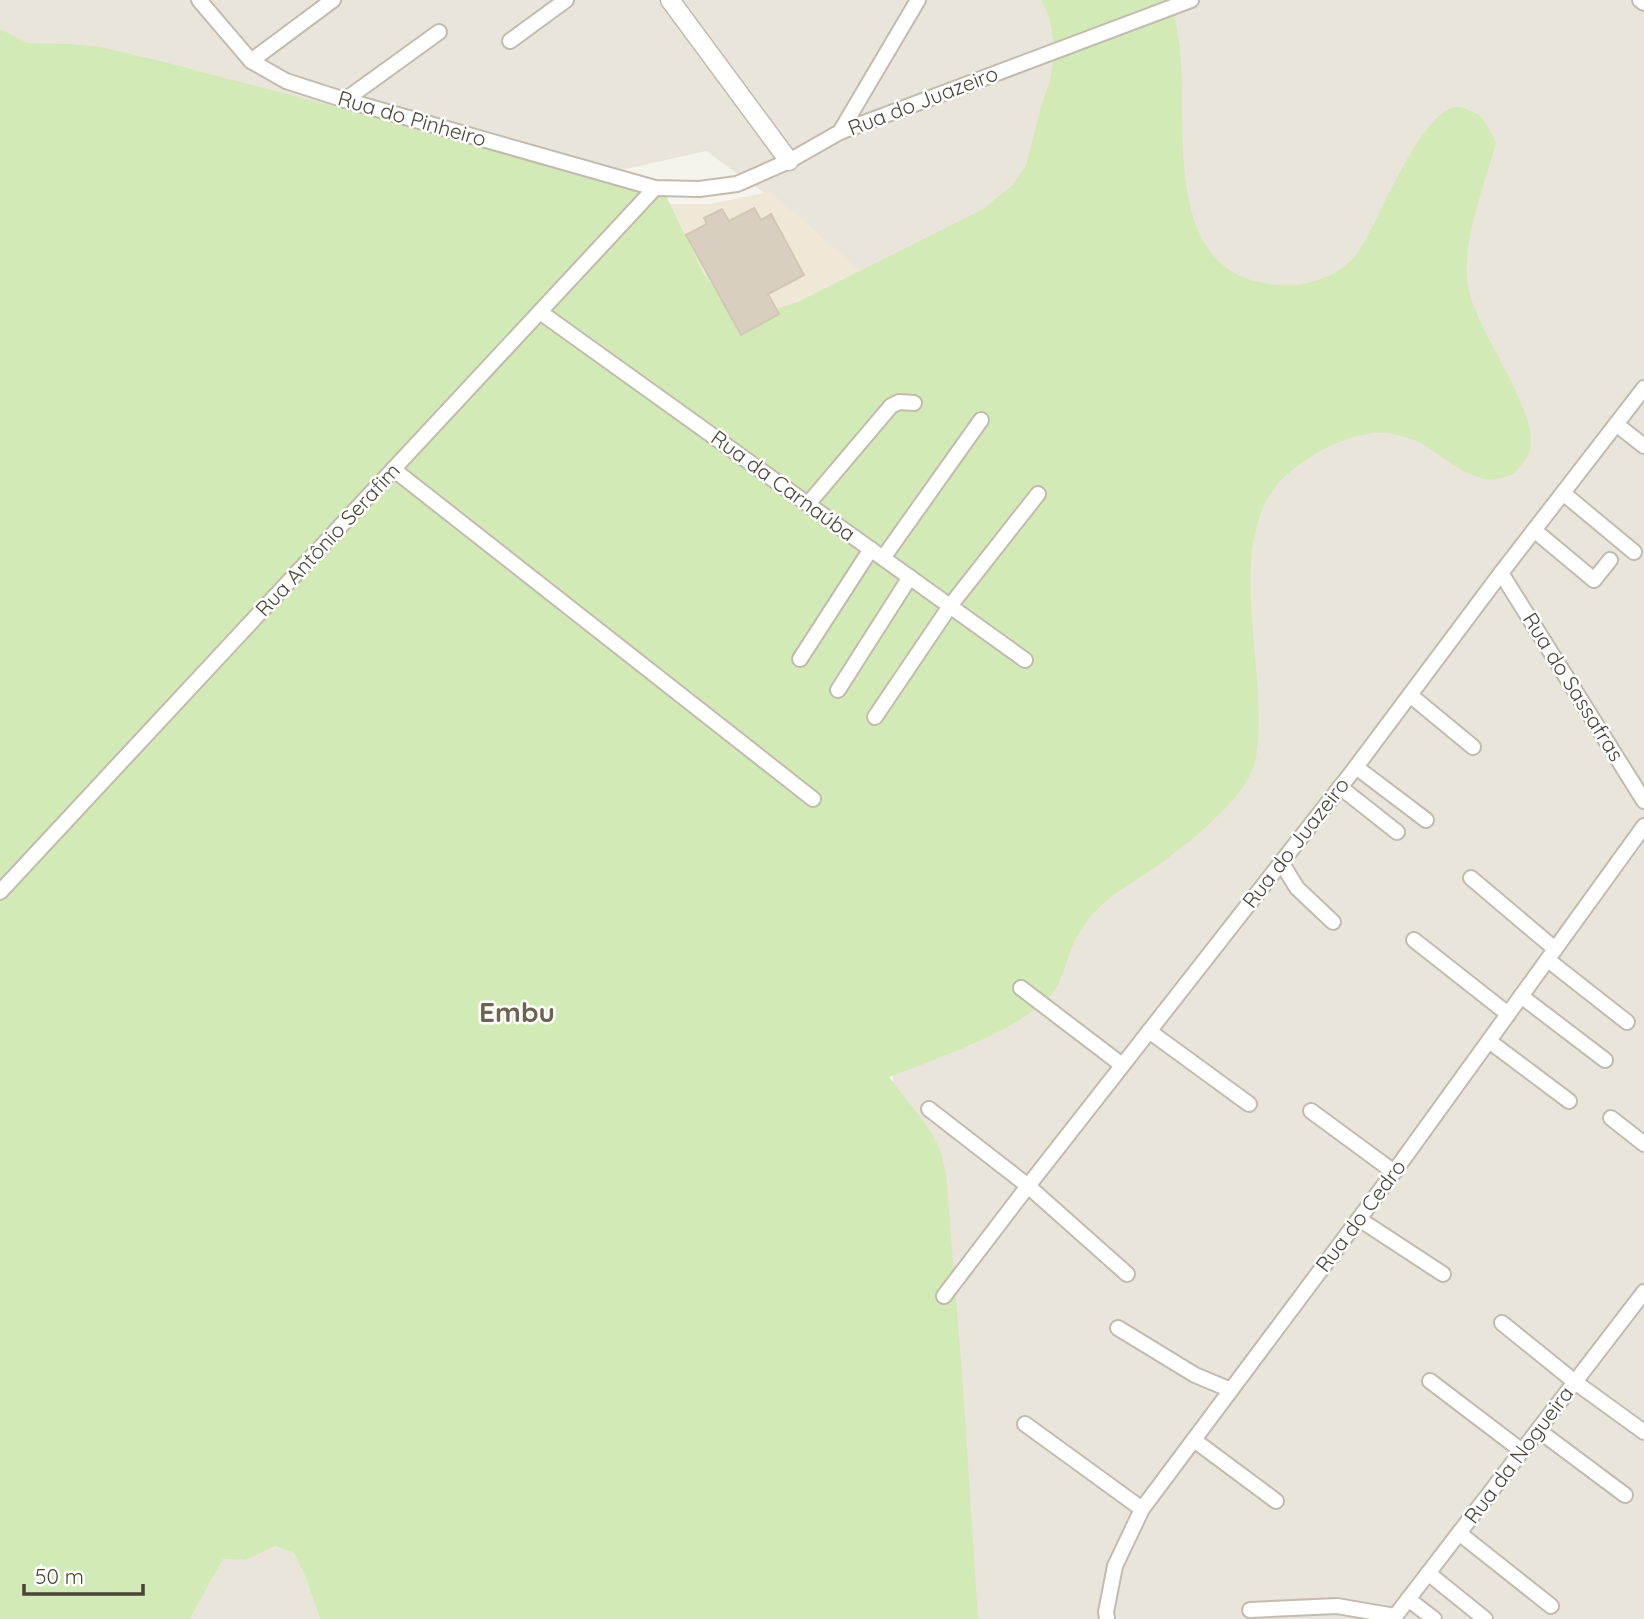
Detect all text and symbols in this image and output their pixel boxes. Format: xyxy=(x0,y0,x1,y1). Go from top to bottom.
street label: Rua do Juazeiro xyxy=(844,60,1001,141)
street label: Rua do Pinheiro xyxy=(335,84,489,152)
street label: Rua da Carnaúba xyxy=(706,424,861,546)
street label: Rua Antônio Serafim xyxy=(249,457,405,621)
street label: Rua do Sassafras xyxy=(1518,607,1630,766)
street label: Rua do Juazeiro xyxy=(1236,772,1354,913)
district label: Embu xyxy=(479,994,555,1029)
street label: Rua do Cedro xyxy=(1309,1154,1411,1277)
street label: Rua da Nogueira xyxy=(1458,1381,1578,1528)
scale bar xyxy=(24,1552,144,1596)
text: 50 m xyxy=(35,1563,84,1589)

